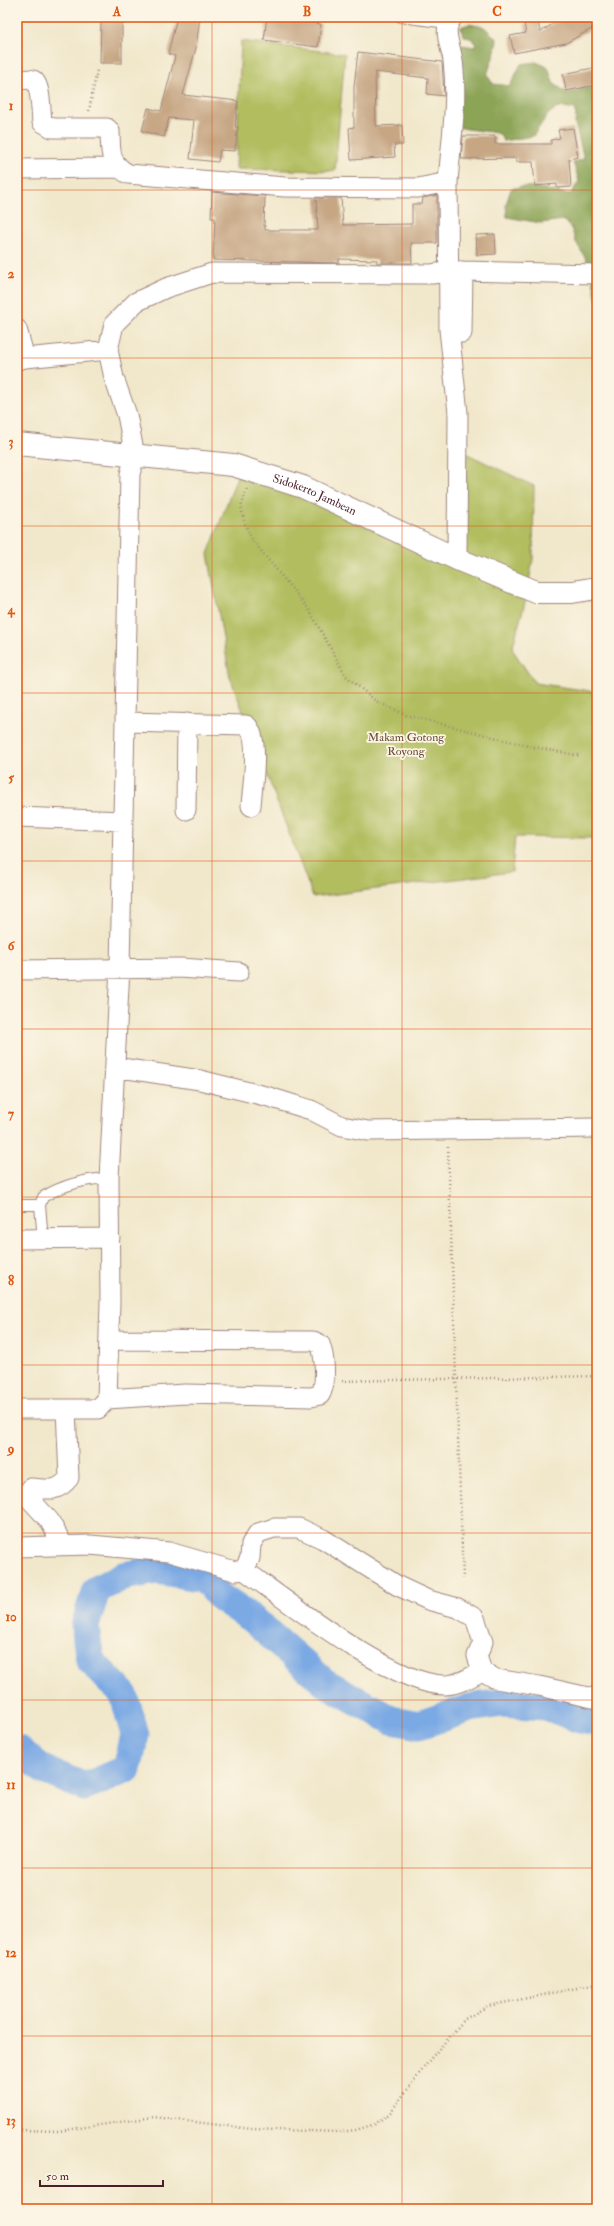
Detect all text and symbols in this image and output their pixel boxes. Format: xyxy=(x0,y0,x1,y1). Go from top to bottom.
text: A xyxy=(112,4,122,20)
text: B xyxy=(303,4,311,20)
text: C xyxy=(492,4,502,20)
text: 1 xyxy=(9,98,14,114)
text: 2 xyxy=(8,266,15,282)
text: 3 xyxy=(9,434,14,450)
street label: Sidokerto Jambean xyxy=(271,471,359,519)
text: 4 xyxy=(6,602,15,618)
park label: Makam Gotong Royong xyxy=(368,730,445,759)
text: 5 xyxy=(8,770,14,786)
text: 6 xyxy=(8,938,16,954)
text: 7 xyxy=(8,1106,15,1122)
text: 8 xyxy=(8,1273,14,1289)
text: 9 xyxy=(6,1441,15,1457)
text: 10 xyxy=(5,1609,17,1625)
text: 11 xyxy=(6,1777,16,1793)
text: 12 xyxy=(5,1945,17,1961)
text: 13 xyxy=(6,2113,16,2129)
scale bar xyxy=(40,2162,163,2188)
text: 50 m xyxy=(46,2169,70,2184)

